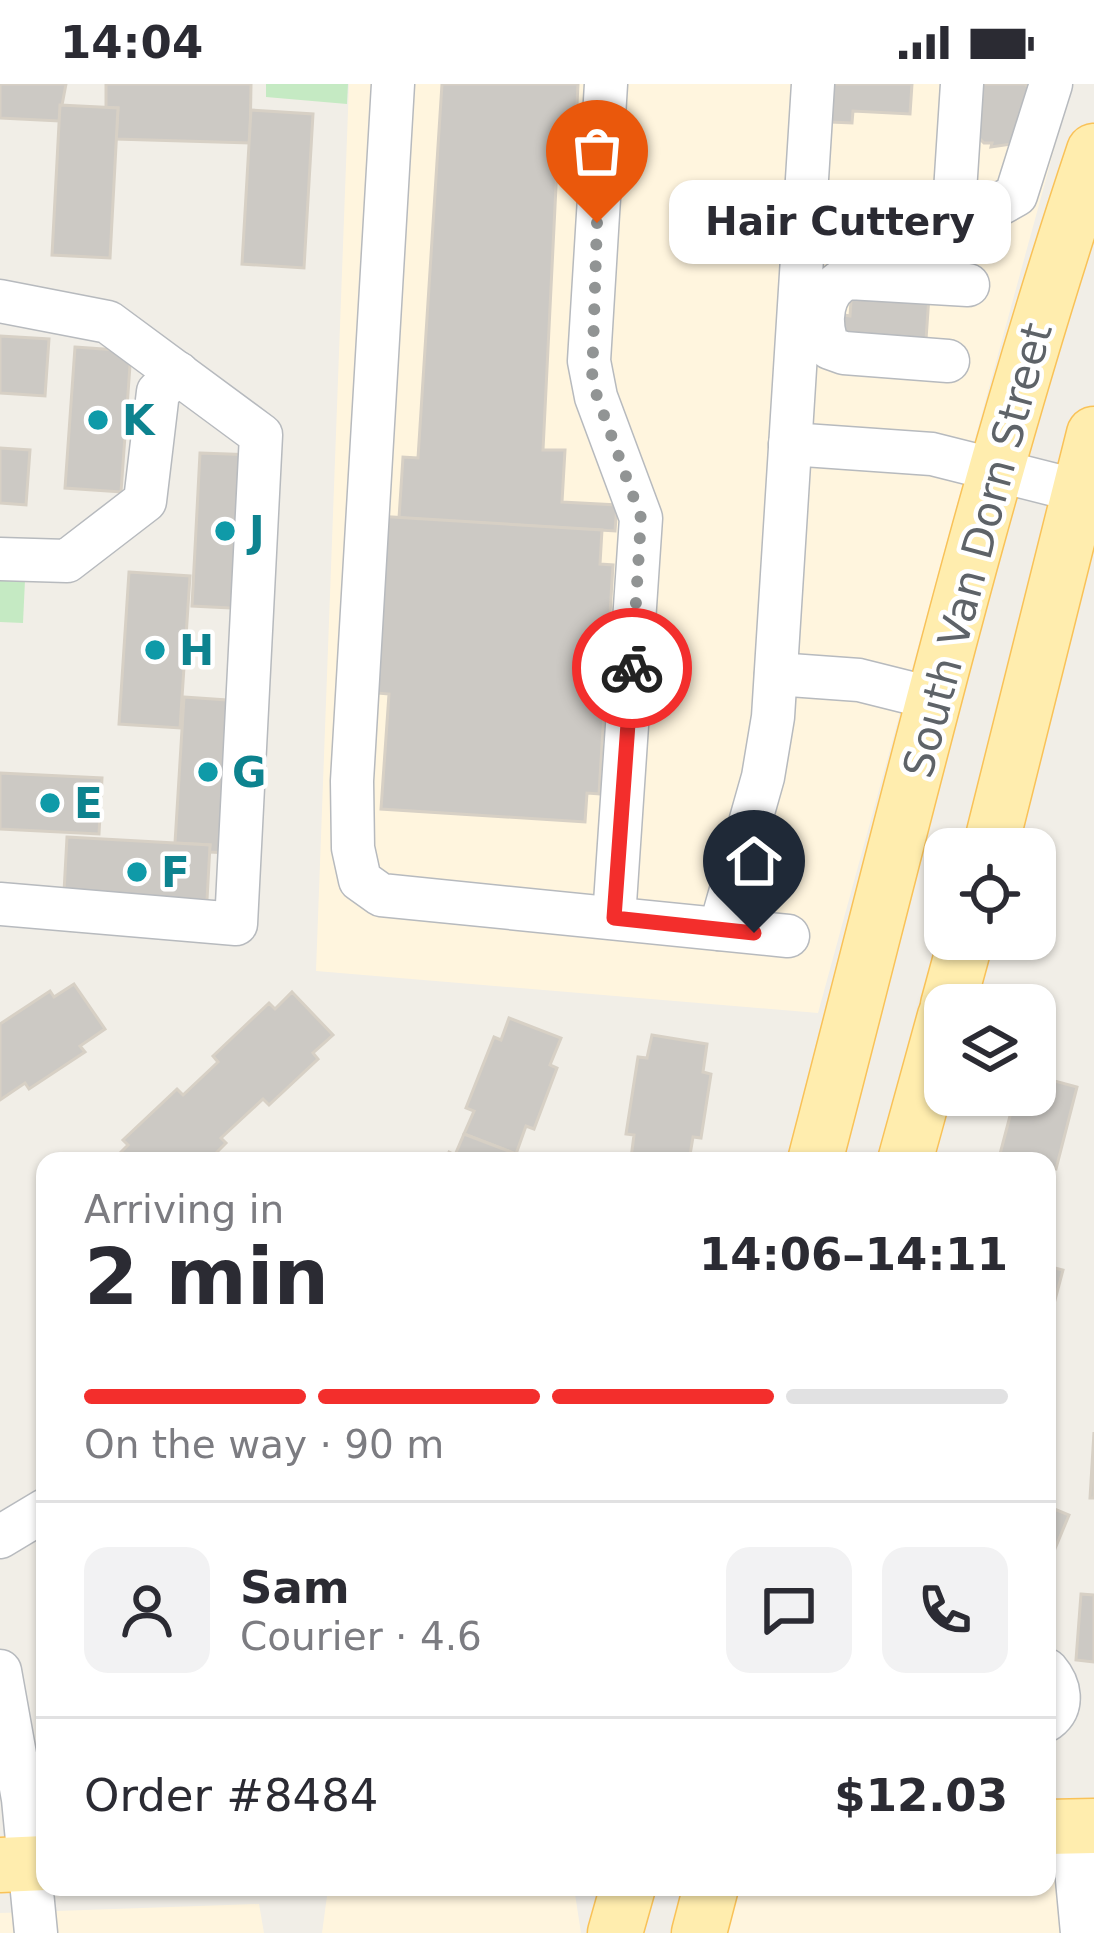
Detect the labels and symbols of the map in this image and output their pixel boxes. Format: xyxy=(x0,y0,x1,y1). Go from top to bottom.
pin xyxy=(546,100,648,223)
callout: Hair Cuttery xyxy=(669,181,1011,265)
street label: South Van Dorn Street xyxy=(893,317,1062,783)
place label: K xyxy=(122,396,156,445)
marker: K xyxy=(85,407,111,433)
place label: J xyxy=(246,507,265,556)
marker: J xyxy=(212,518,238,544)
courier xyxy=(572,608,692,728)
place label: H xyxy=(179,626,214,675)
marker: H xyxy=(142,637,168,663)
place label: G xyxy=(232,748,266,797)
marker: G xyxy=(195,759,221,785)
place label: E xyxy=(74,779,103,828)
marker: E xyxy=(37,790,63,816)
pin xyxy=(703,810,805,933)
place label: F xyxy=(161,848,190,897)
marker: F xyxy=(124,859,150,885)

